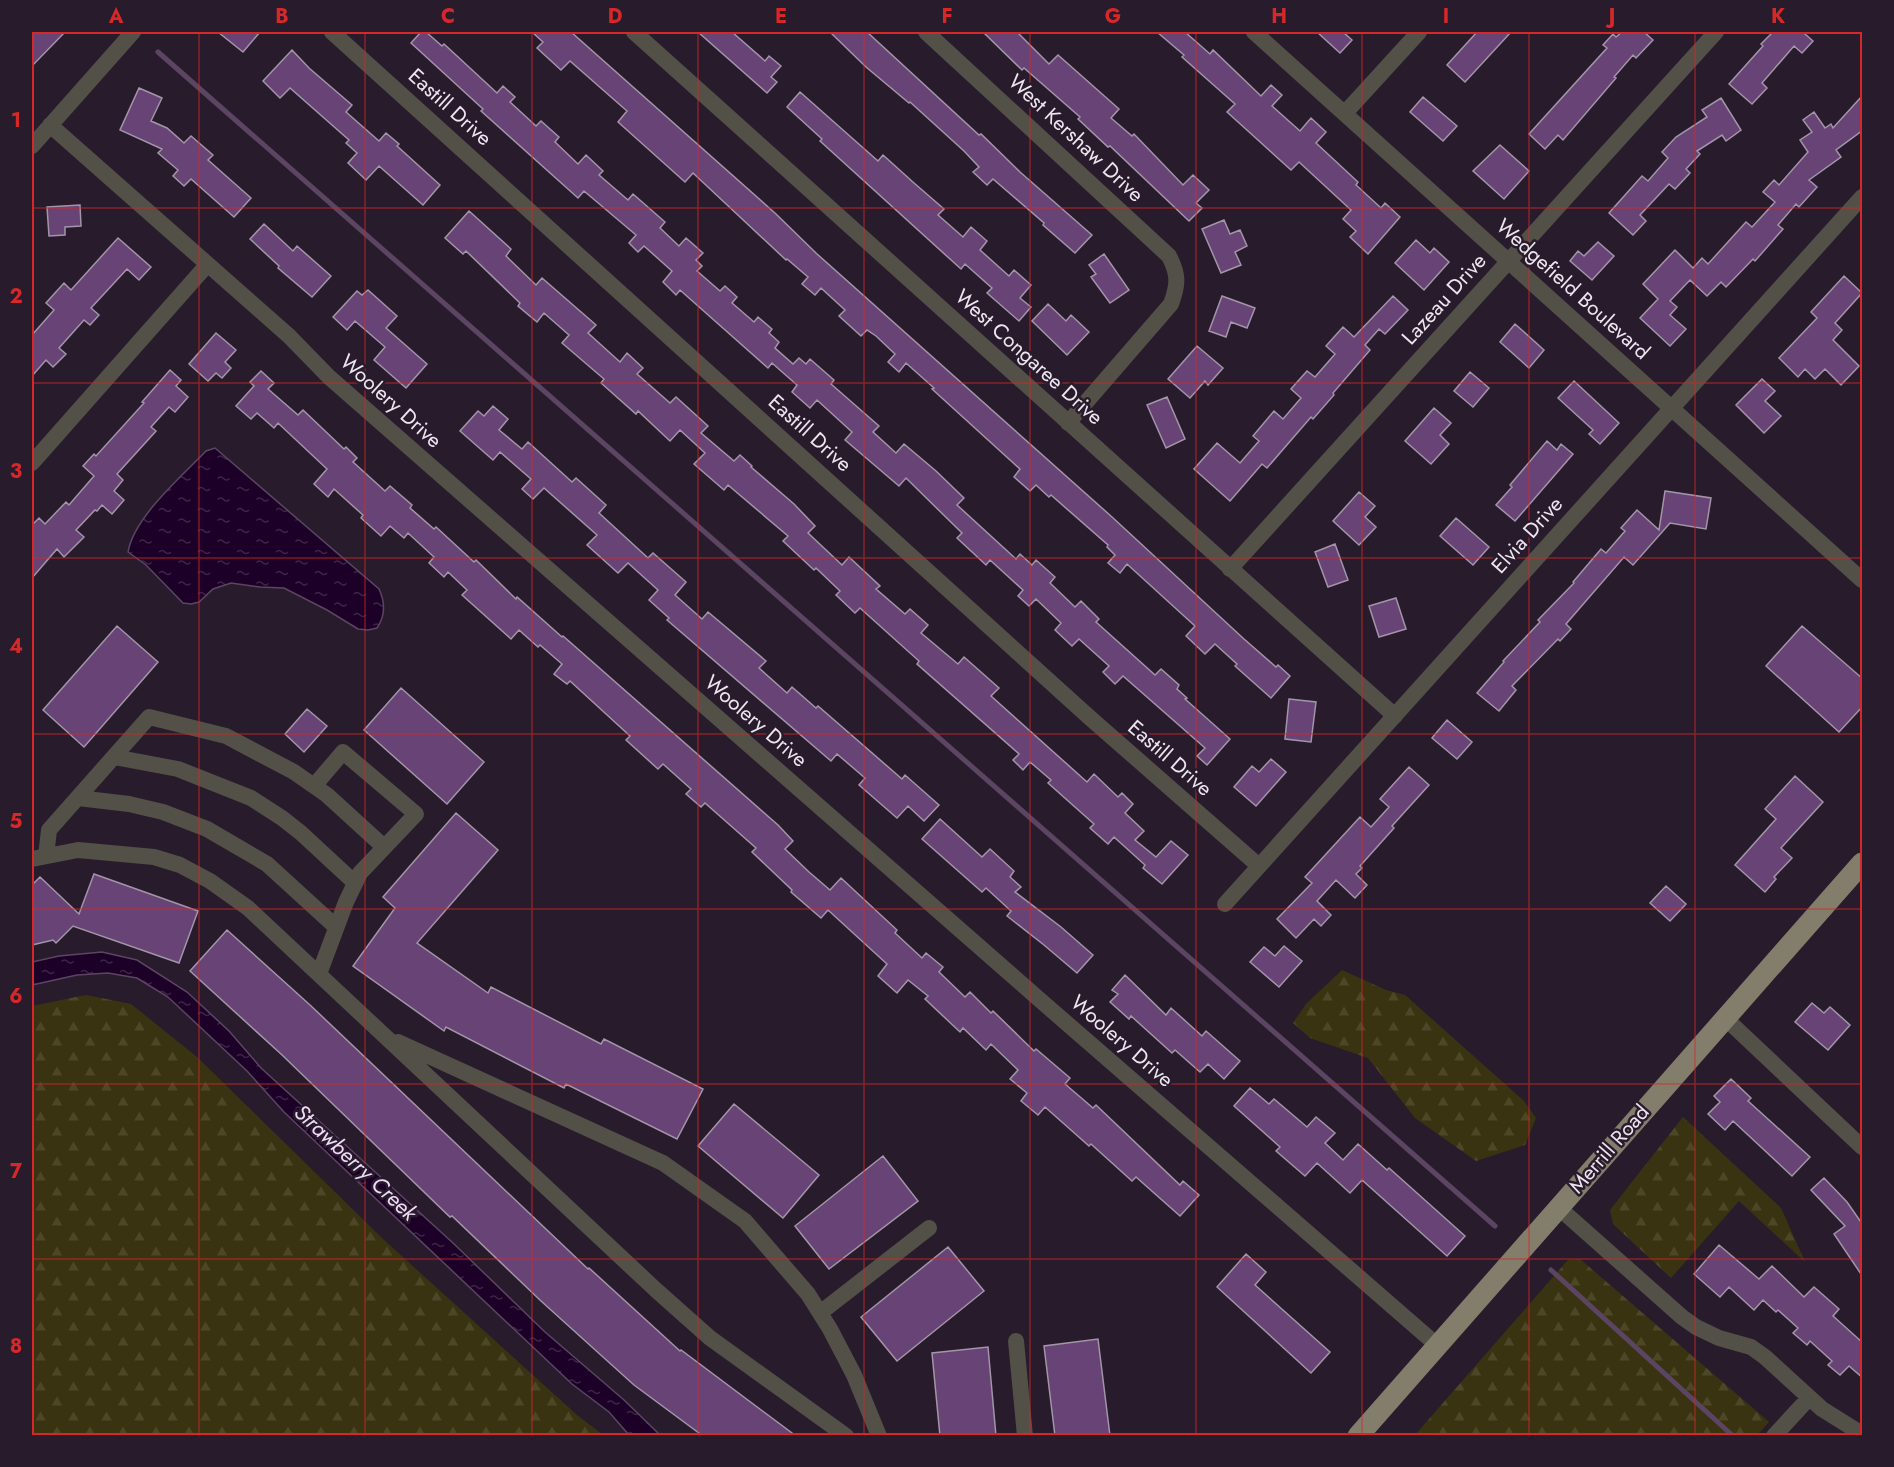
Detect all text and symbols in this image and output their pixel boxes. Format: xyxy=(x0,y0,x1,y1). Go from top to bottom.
text: A xyxy=(108,2,124,31)
text: B xyxy=(275,2,289,31)
text: C xyxy=(441,2,455,31)
text: D xyxy=(608,2,622,31)
text: E xyxy=(775,2,787,31)
text: F xyxy=(941,2,953,31)
text: G xyxy=(1105,2,1121,31)
text: H xyxy=(1271,2,1287,31)
text: I xyxy=(1443,2,1449,31)
text: J xyxy=(1605,2,1615,31)
text: K xyxy=(1771,2,1785,31)
street label: Eastill Drive xyxy=(402,61,499,153)
street label: West Kershaw Drive xyxy=(1002,67,1151,209)
text: 1 xyxy=(11,106,21,135)
street label: Wedgefield Boulevard xyxy=(1489,212,1657,366)
street label: Lazeau Drive xyxy=(1395,247,1493,351)
text: 2 xyxy=(9,282,23,311)
street label: West Congaree Drive xyxy=(948,282,1110,432)
street label: Woolery Drive xyxy=(333,347,449,455)
street label: Eastill Drive xyxy=(762,387,859,479)
text: 3 xyxy=(10,457,22,486)
street label: Elvia Drive xyxy=(1484,490,1570,580)
text: 4 xyxy=(9,632,23,661)
street label: Woolery Drive xyxy=(698,668,814,774)
street label: Eastill Drive xyxy=(1121,713,1219,803)
text: 5 xyxy=(10,807,23,836)
text: 6 xyxy=(9,982,23,1011)
street label: Woolery Drive xyxy=(1064,988,1180,1094)
water label: Strawberry Creek xyxy=(287,1096,426,1229)
street label: Merrill Road xyxy=(1562,1098,1656,1200)
text: 7 xyxy=(10,1157,23,1186)
text: 8 xyxy=(10,1332,22,1361)

